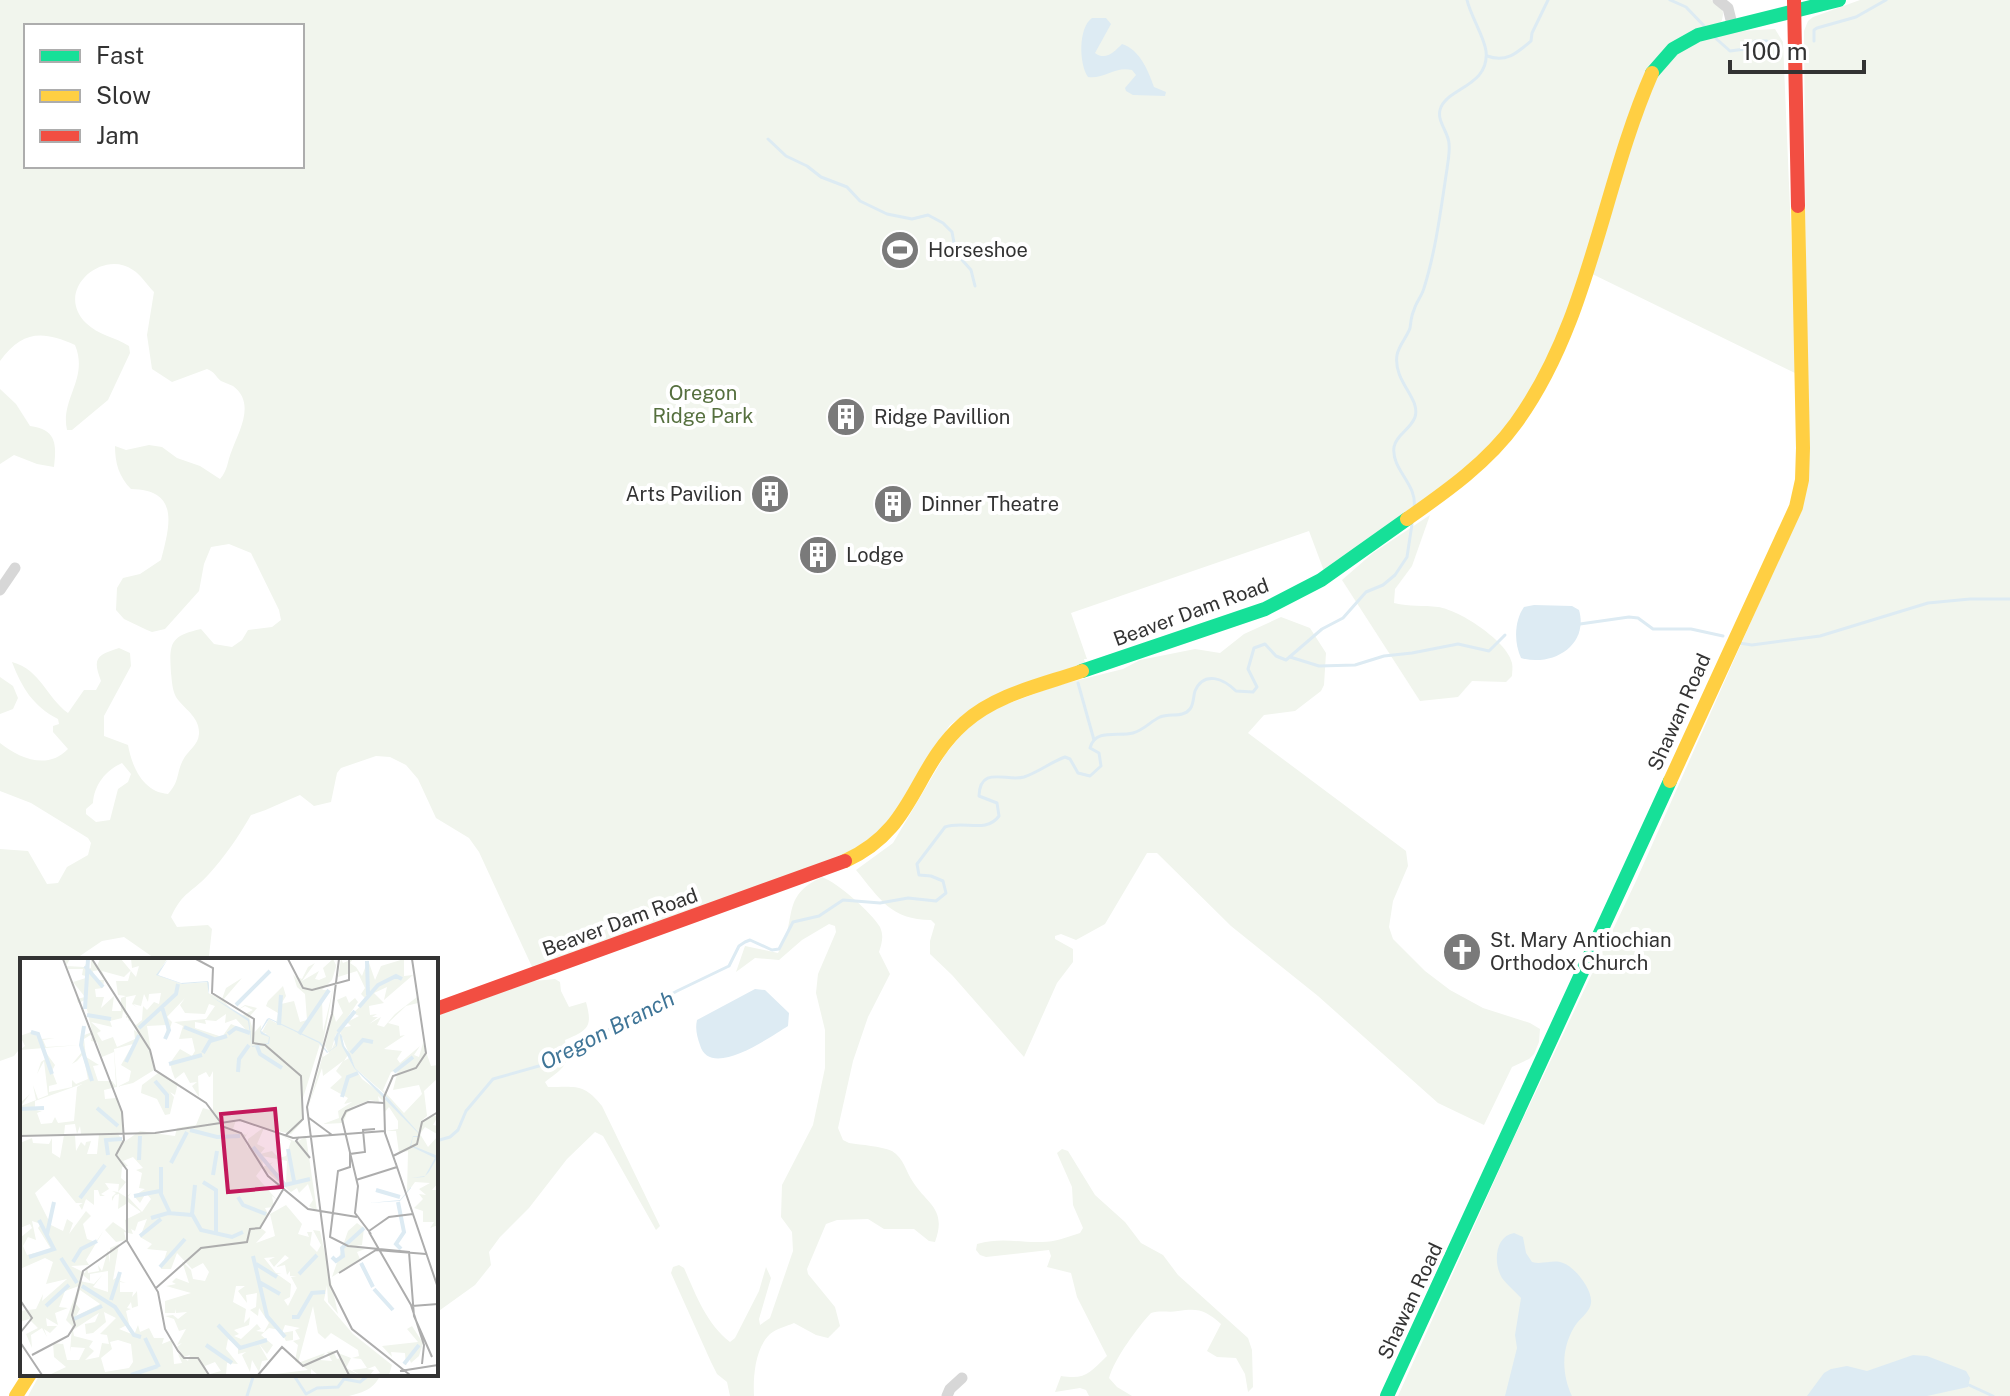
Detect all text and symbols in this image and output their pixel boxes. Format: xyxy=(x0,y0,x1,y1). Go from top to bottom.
legend xyxy=(24,24,304,168)
scale bar xyxy=(1730,24,1864,74)
text: 100 m xyxy=(1742,37,1808,65)
text: Fast xyxy=(96,41,144,69)
text: Slow xyxy=(96,81,151,109)
text: Jam xyxy=(96,121,139,149)
sports icon: Horseshoe xyxy=(879,229,921,271)
place label: Horseshoe xyxy=(928,238,1028,262)
park label: Oregon Ridge Park xyxy=(652,381,754,428)
building icon: Ridge Pavillion xyxy=(825,396,867,438)
place label: Ridge Pavillion xyxy=(874,405,1010,429)
building icon: Arts Pavilion xyxy=(749,473,791,515)
place label: Arts Pavilion xyxy=(625,482,742,506)
building icon: Dinner Theatre xyxy=(872,483,914,525)
place label: Dinner Theatre xyxy=(921,492,1059,516)
building icon: Lodge xyxy=(797,534,839,576)
place label: Lodge xyxy=(846,543,904,567)
street label: Beaver Dam Road xyxy=(1110,573,1272,651)
street label: Shawan Road xyxy=(1642,650,1716,774)
street label: Beaver Dam Road xyxy=(539,883,701,961)
place label: St. Mary Antiochian Orthodox Church xyxy=(1490,928,1671,975)
church icon: St. Mary Antiochian Orthodox Church xyxy=(1441,931,1483,973)
inset map xyxy=(20,958,438,1376)
water label: Oregon Branch xyxy=(535,985,679,1075)
street label: Shawan Road xyxy=(1373,1239,1447,1363)

